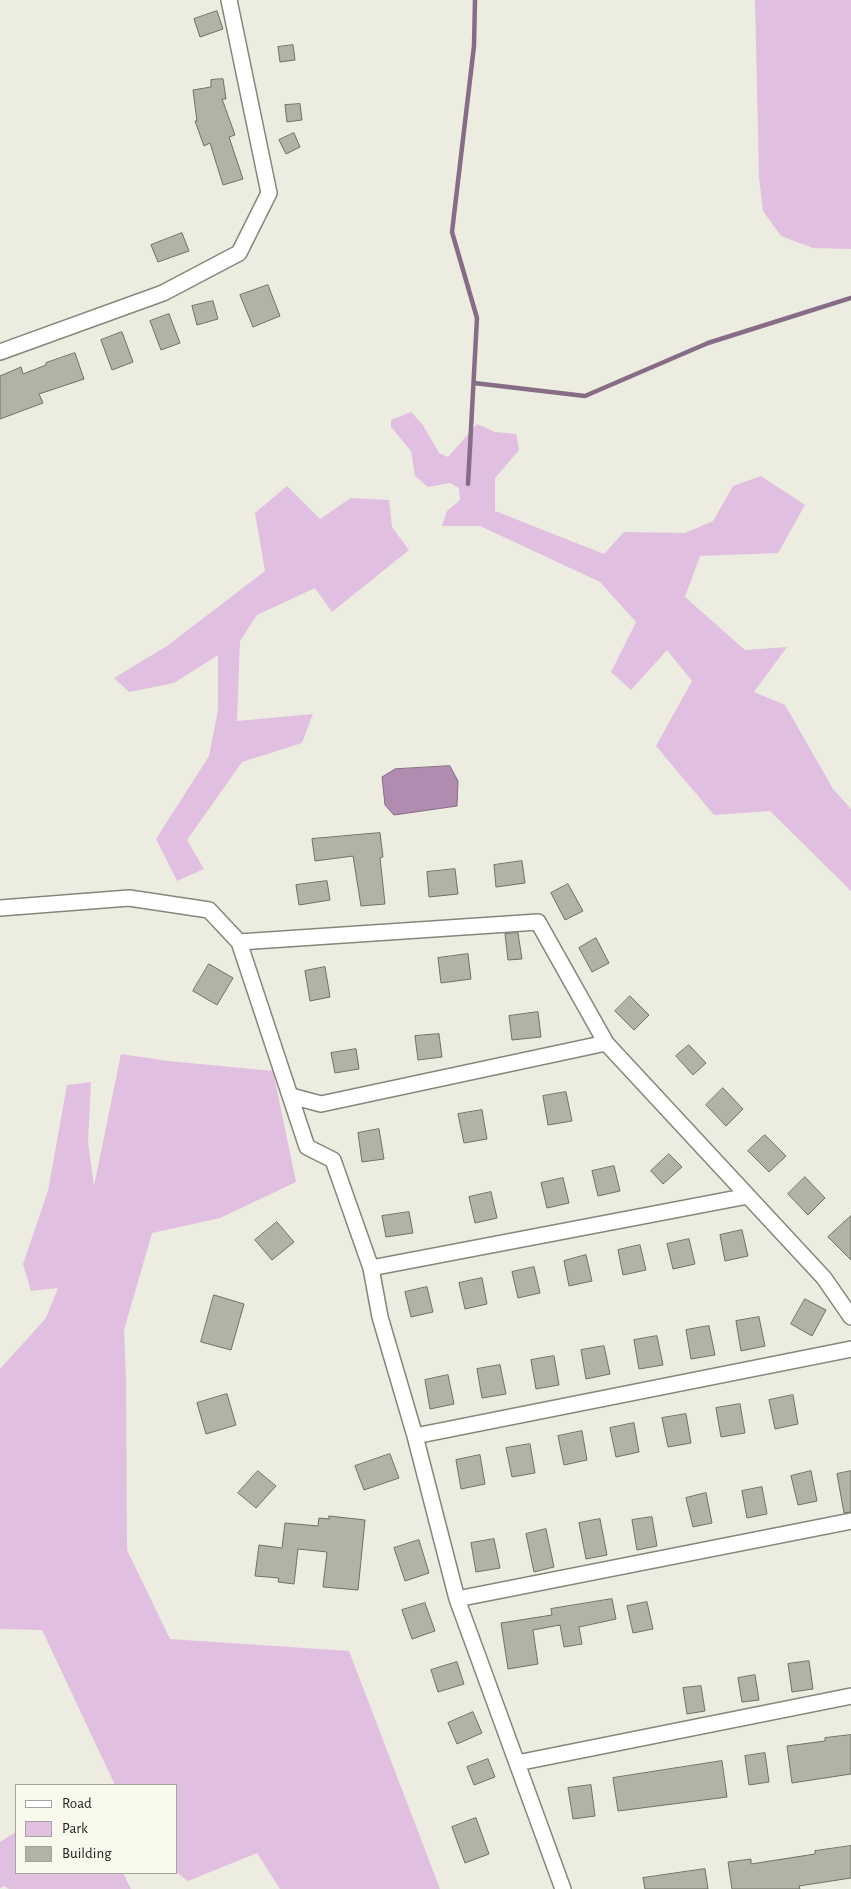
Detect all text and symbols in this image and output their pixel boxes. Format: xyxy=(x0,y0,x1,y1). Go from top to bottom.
legend xyxy=(15,1784,178,1874)
text: Road xyxy=(62,1796,92,1811)
text: Park xyxy=(62,1821,88,1836)
text: Building xyxy=(62,1846,112,1861)

